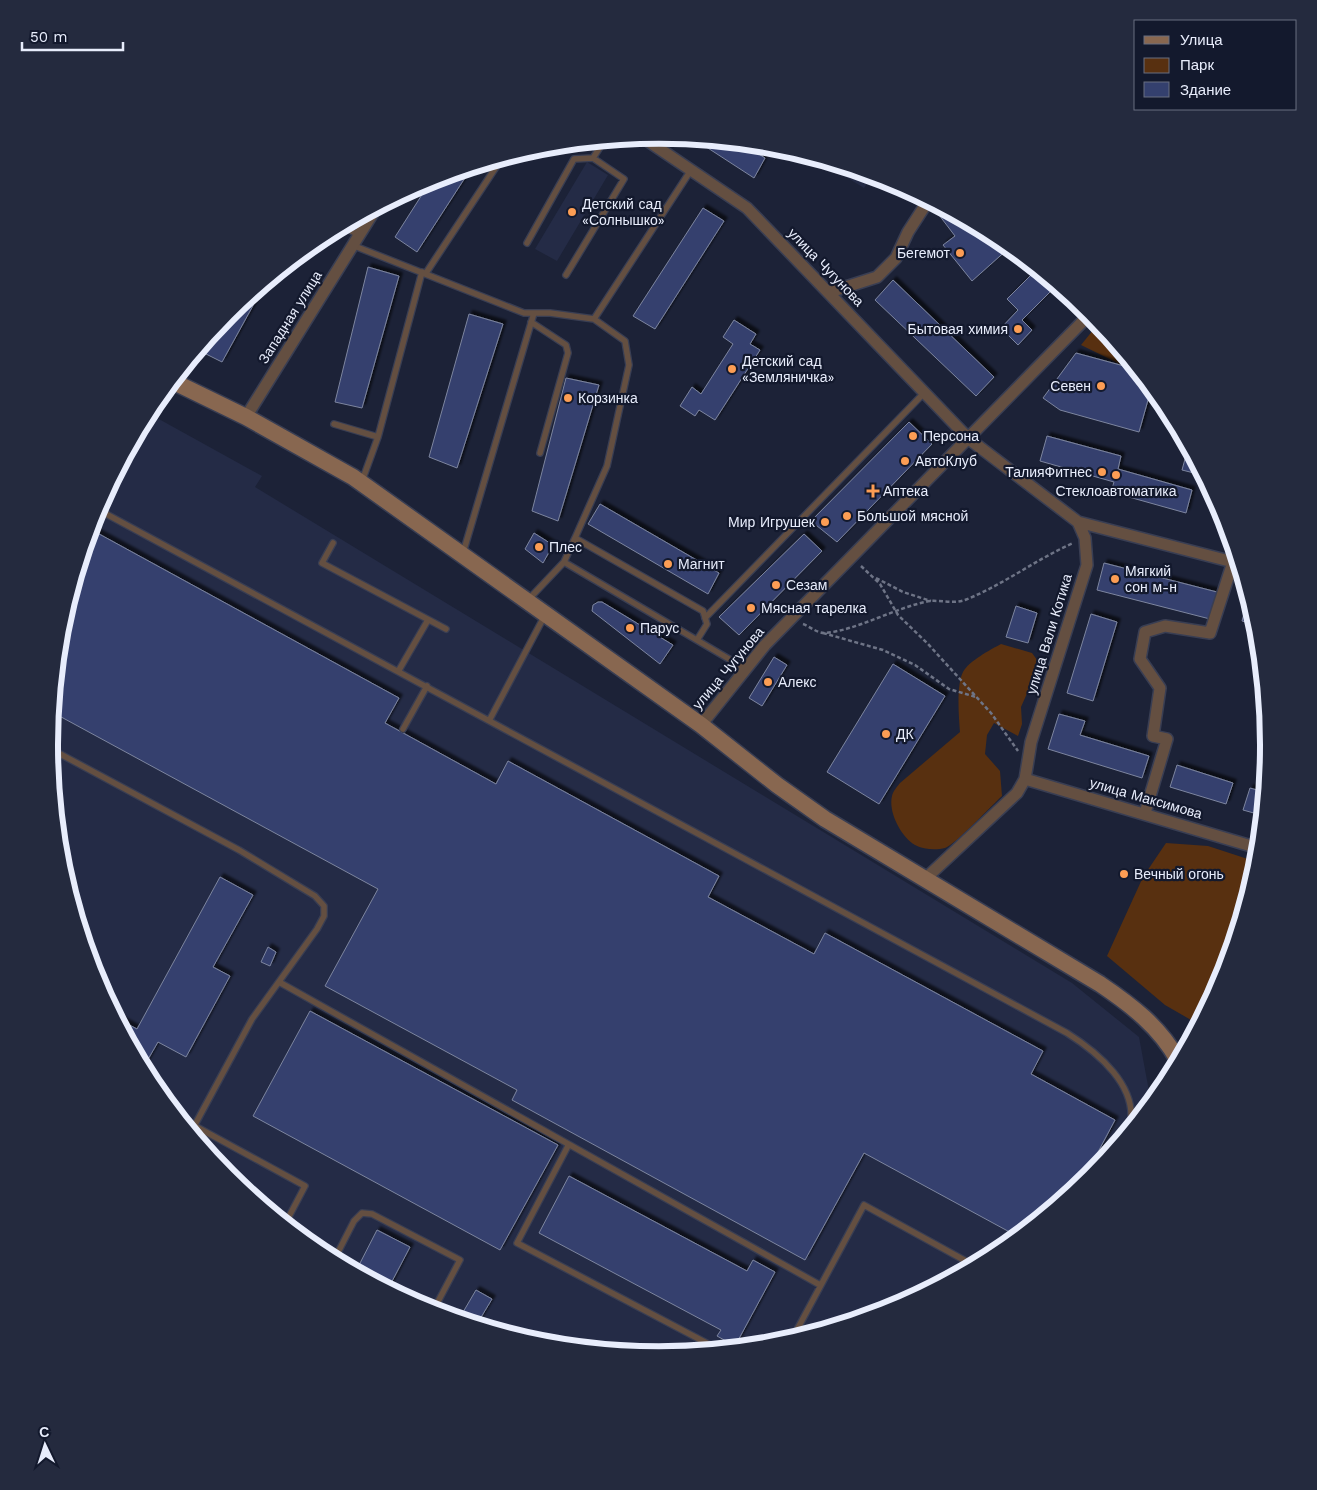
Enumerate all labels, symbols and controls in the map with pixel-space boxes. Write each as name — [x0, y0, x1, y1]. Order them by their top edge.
scale bar — [22, 20, 124, 52]
legend — [1134, 20, 1297, 110]
text: 50 m — [30, 28, 67, 46]
text: Улица — [1180, 31, 1223, 49]
text: Парк — [1180, 56, 1214, 74]
text: Здание — [1180, 81, 1231, 99]
place label: Детский сад «Солнышко» — [582, 196, 665, 228]
marker: Детский сад «Солнышко» — [566, 206, 578, 218]
street label: улица Чугунова — [785, 225, 867, 309]
place label: Бегемот — [897, 245, 951, 261]
marker: Бегемот — [954, 247, 966, 259]
street label: Западная улица — [255, 268, 325, 366]
place label: Бытовая химия — [907, 321, 1008, 337]
marker: Бытовая химия — [1012, 323, 1024, 335]
place label: Детский сад «Земляничка» — [742, 353, 835, 385]
marker: Детский сад «Земляничка» — [726, 363, 738, 375]
place label: Севен — [1050, 378, 1091, 394]
marker: Севен — [1095, 380, 1107, 392]
place label: Корзинка — [578, 390, 638, 406]
marker: Корзинка — [562, 392, 574, 404]
place label: Персона — [923, 428, 979, 444]
marker: Персона — [907, 430, 919, 442]
place label: АвтоКлуб — [915, 453, 977, 469]
marker: АвтоКлуб — [899, 455, 911, 467]
place label: ТалияФитнес — [1005, 464, 1092, 480]
marker: ТалияФитнес — [1096, 466, 1108, 478]
marker: Стеклоавтоматика — [1110, 469, 1122, 481]
place label: Аптека — [883, 483, 928, 499]
place label: Стеклоавтоматика — [1055, 483, 1177, 499]
marker: Аптека — [867, 485, 879, 497]
place label: Большой мясной — [857, 508, 968, 524]
marker: Большой мясной — [841, 510, 853, 522]
place label: Мир Игрушек — [728, 514, 816, 530]
marker: Мир Игрушек — [819, 516, 831, 528]
place label: Плес — [549, 539, 582, 555]
marker: Плес — [533, 541, 545, 553]
place label: Магнит — [678, 556, 725, 572]
marker: Магнит — [662, 558, 674, 570]
place label: Мягкий сон м-н — [1125, 563, 1177, 595]
street label: улица Вали Котика — [1023, 572, 1075, 696]
marker: Мягкий сон м-н — [1109, 573, 1121, 585]
place label: Сезам — [786, 577, 827, 593]
marker: Сезам — [770, 579, 782, 591]
place label: Мясная тарелка — [761, 600, 867, 616]
marker: Мясная тарелка — [745, 602, 757, 614]
place label: Парус — [640, 620, 679, 636]
marker: Парус — [624, 622, 636, 634]
street label: улица Чугунова — [689, 624, 767, 712]
place label: Алекс — [778, 674, 817, 690]
marker: Алекс — [762, 676, 774, 688]
place label: ДК — [896, 726, 914, 742]
marker: ДК — [880, 728, 892, 740]
street label: улица Максимова — [1088, 774, 1204, 822]
place label: Вечный огонь — [1134, 866, 1224, 882]
marker: Вечный огонь — [1118, 868, 1130, 880]
north arrow — [20, 1420, 70, 1470]
text: С — [38, 1424, 50, 1440]

